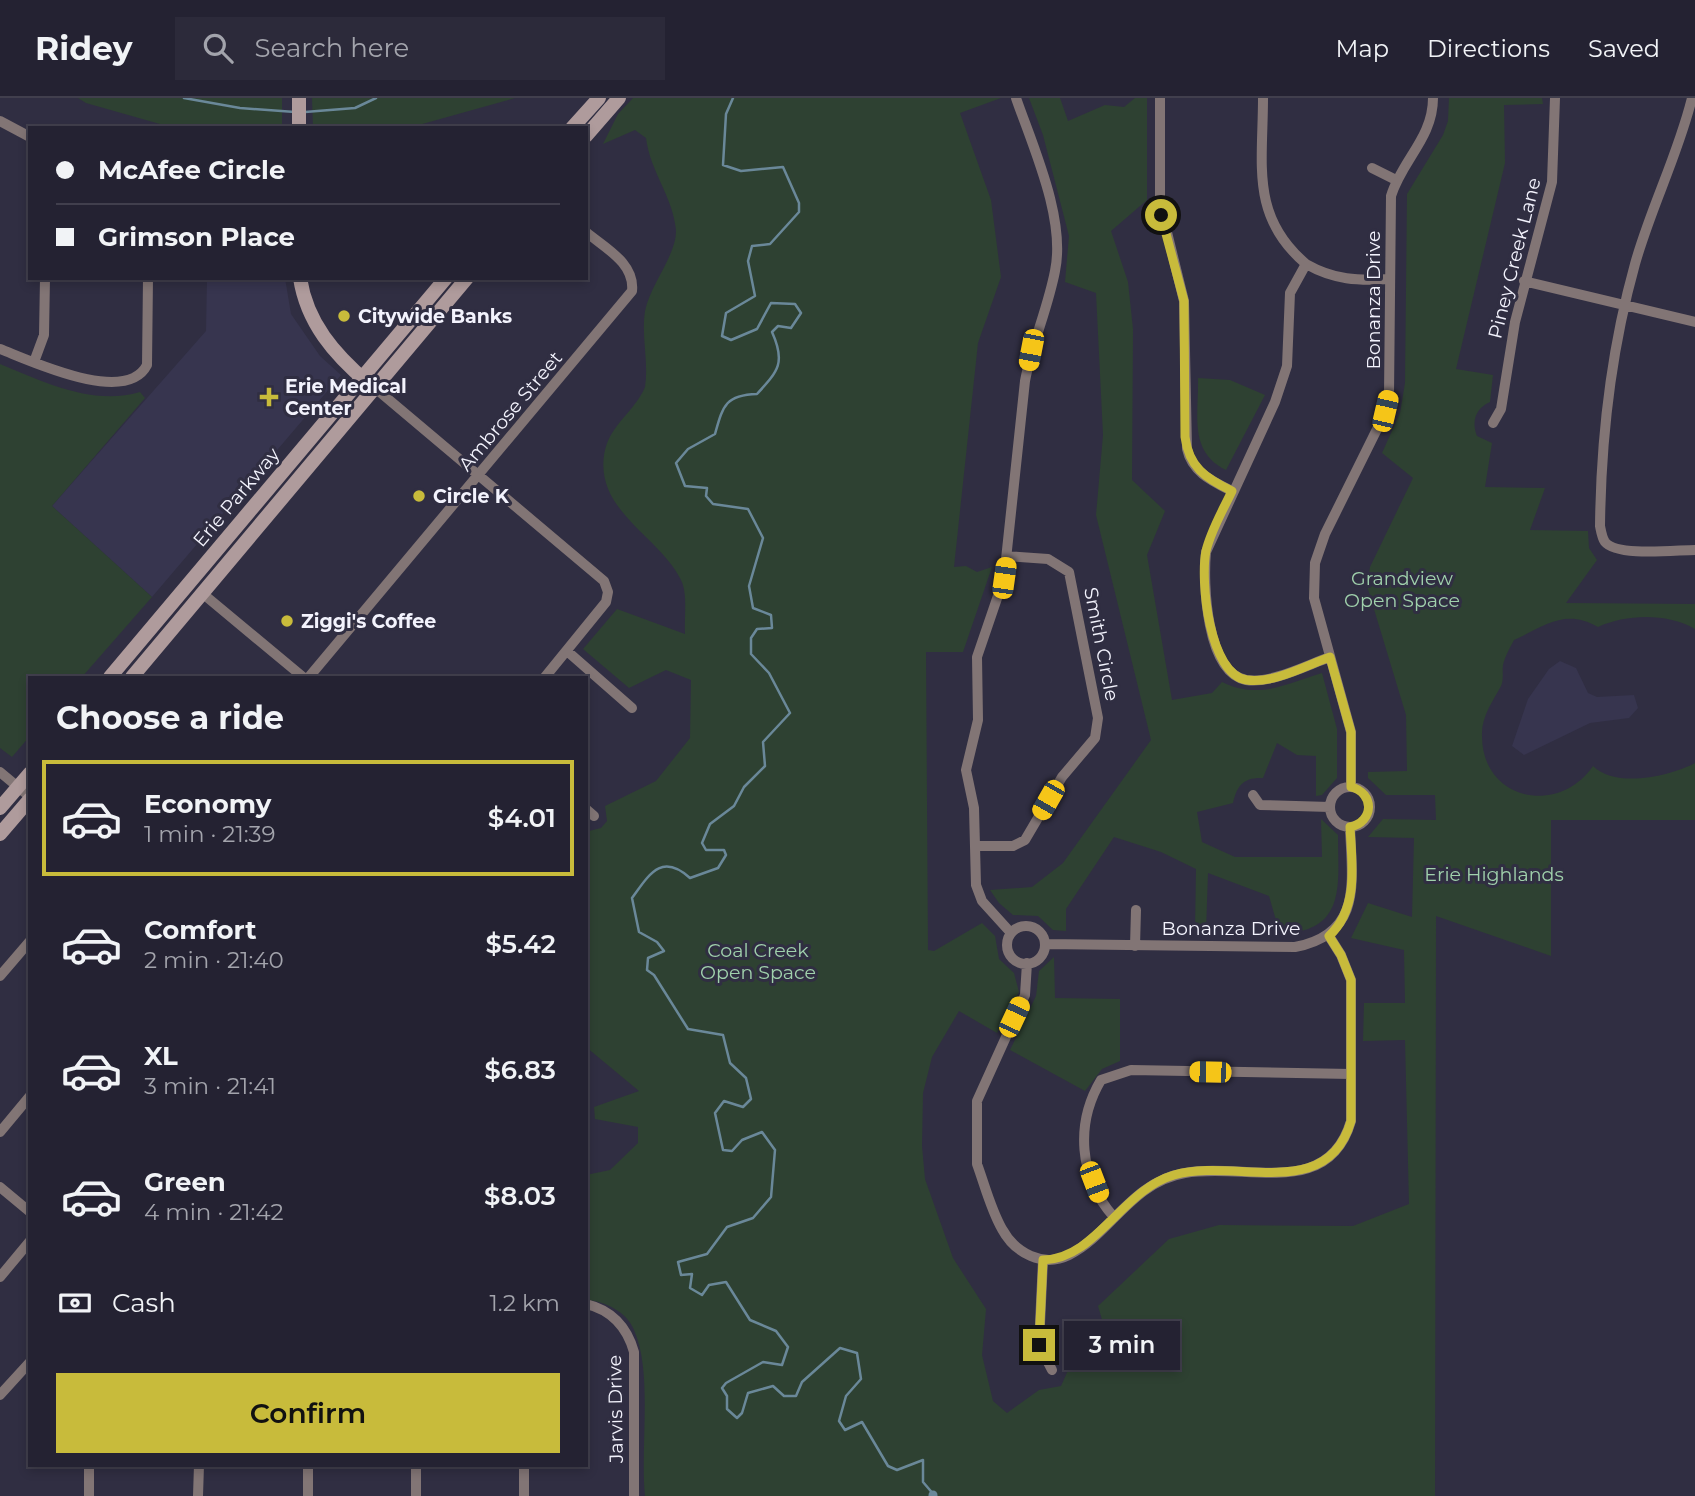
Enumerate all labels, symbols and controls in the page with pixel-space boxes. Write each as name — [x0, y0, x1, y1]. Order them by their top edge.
search box — [175, 17, 665, 80]
text: Ridey — [35, 28, 133, 68]
icon: search — [199, 29, 237, 67]
text: Search here — [255, 32, 409, 64]
text: Map — [1336, 34, 1389, 63]
text: Directions — [1427, 34, 1550, 63]
text: Saved — [1588, 34, 1660, 63]
text: McAfee Circle — [98, 154, 285, 186]
street label: Piney Creek Lane — [1483, 175, 1546, 341]
route start — [1145, 199, 1177, 231]
text: Grimson Place — [98, 221, 295, 253]
street label: Bonanza Drive — [1362, 231, 1385, 369]
place label: Citywide Banks — [358, 305, 512, 328]
marker: Citywide Banks — [336, 308, 352, 324]
car — [1017, 327, 1046, 373]
street label: Ambrose Street — [454, 347, 567, 476]
place label: Erie Medical Center — [285, 375, 407, 420]
marker: Erie Medical Center — [259, 387, 279, 407]
car — [1371, 388, 1400, 434]
street label: Erie Parkway — [188, 443, 285, 551]
place label: Circle K — [433, 485, 510, 508]
marker: Circle K — [411, 488, 427, 504]
car — [991, 556, 1018, 600]
park label: Grandview Open Space — [1344, 567, 1460, 612]
street label: Smith Circle — [1079, 585, 1124, 703]
place label: Ziggi's Coffee — [301, 610, 436, 633]
marker: Ziggi's Coffee — [279, 613, 295, 629]
text: Choose a ride — [56, 698, 284, 737]
car — [1029, 777, 1068, 823]
icon: car — [60, 787, 123, 850]
text: Economy — [144, 788, 271, 820]
text: $4.01 — [488, 802, 556, 834]
text: 1 min · 21:39 — [144, 820, 276, 848]
park label: Erie Highlands — [1424, 863, 1564, 886]
icon: car — [60, 913, 123, 976]
text: Comfort — [144, 914, 256, 946]
street label: Bonanza Drive — [1162, 917, 1300, 940]
text: $5.42 — [485, 928, 556, 960]
park label: Coal Creek Open Space — [700, 939, 816, 984]
text: 2 min · 21:40 — [144, 946, 284, 974]
car — [996, 994, 1033, 1040]
icon: car — [60, 1039, 123, 1102]
text: XL — [144, 1040, 178, 1072]
text: $6.83 — [484, 1054, 556, 1086]
car — [1189, 1061, 1232, 1083]
text: 3 min · 21:41 — [144, 1072, 276, 1100]
car — [1077, 1159, 1112, 1205]
icon: car — [60, 1165, 123, 1228]
text: Green — [144, 1166, 226, 1198]
text: $8.03 — [484, 1180, 556, 1212]
text: 4 min · 21:42 — [144, 1198, 284, 1226]
icon: cash — [56, 1284, 94, 1322]
text: Cash — [112, 1287, 176, 1319]
text: 1.2 km — [490, 1289, 560, 1317]
callout: 3 min — [1064, 1320, 1179, 1370]
route end — [1023, 1329, 1055, 1361]
text: 3 min — [1089, 1331, 1155, 1359]
street label: Jarvis Drive — [603, 1355, 628, 1464]
button: Confirm — [56, 1373, 560, 1453]

